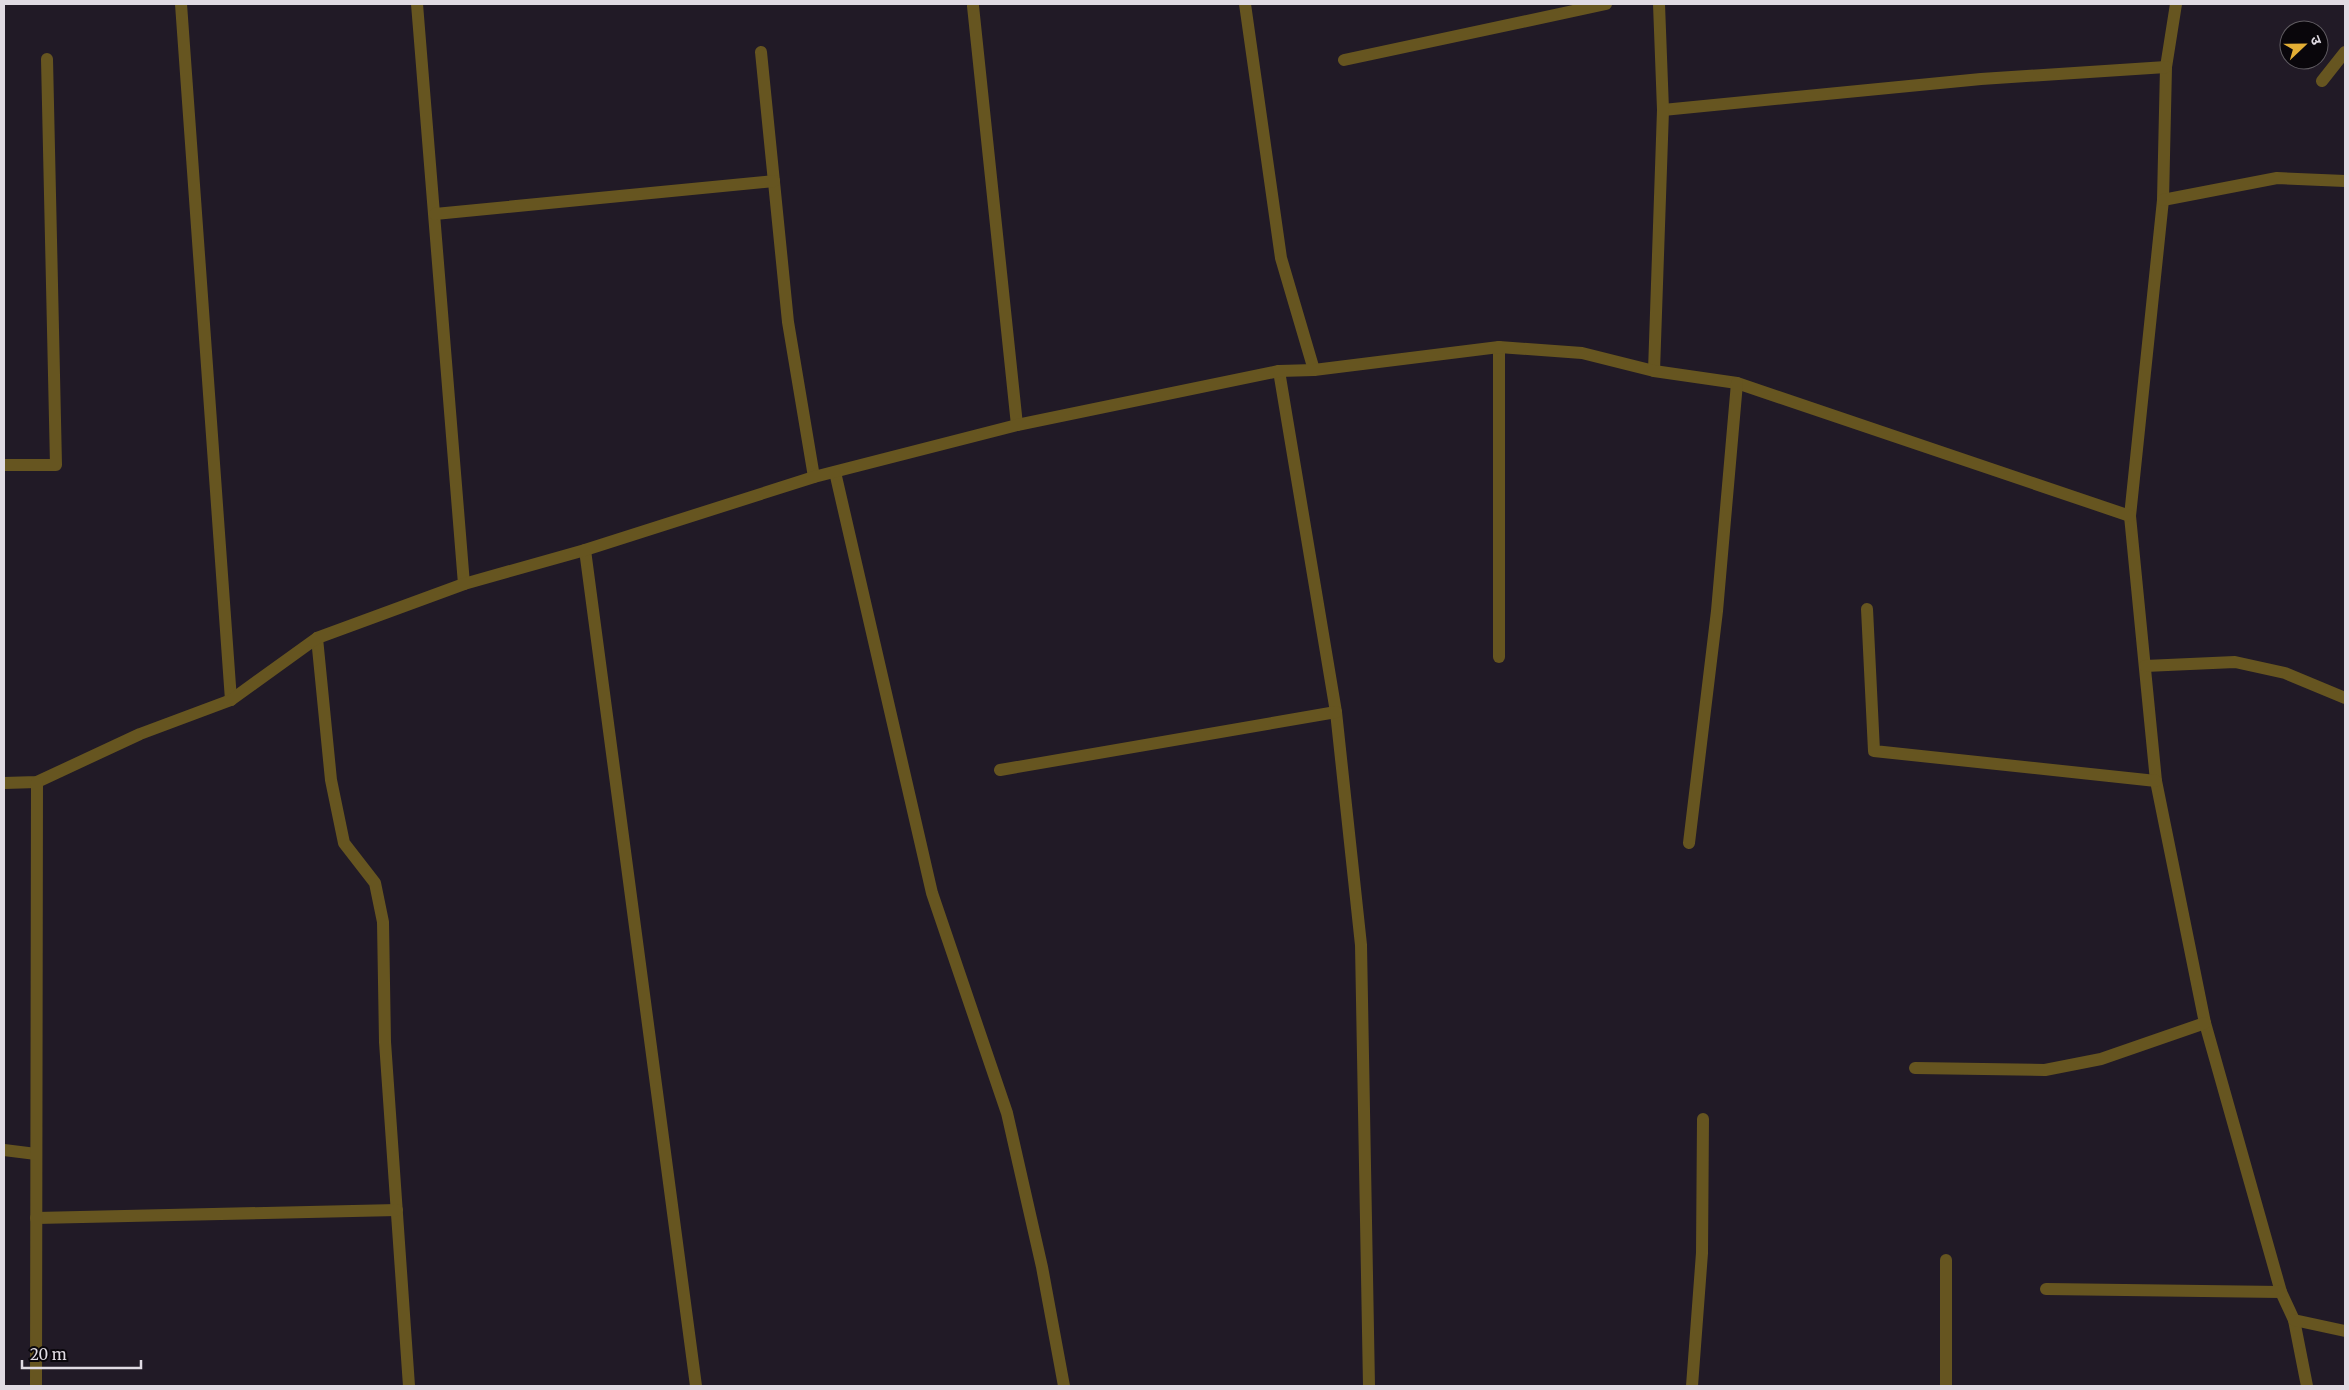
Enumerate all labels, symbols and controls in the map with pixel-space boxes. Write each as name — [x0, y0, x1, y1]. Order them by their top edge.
north arrow — [2279, 20, 2329, 70]
text: उ — [2306, 33, 2326, 48]
scale bar — [22, 1338, 141, 1370]
text: 20 m — [30, 1345, 67, 1364]

